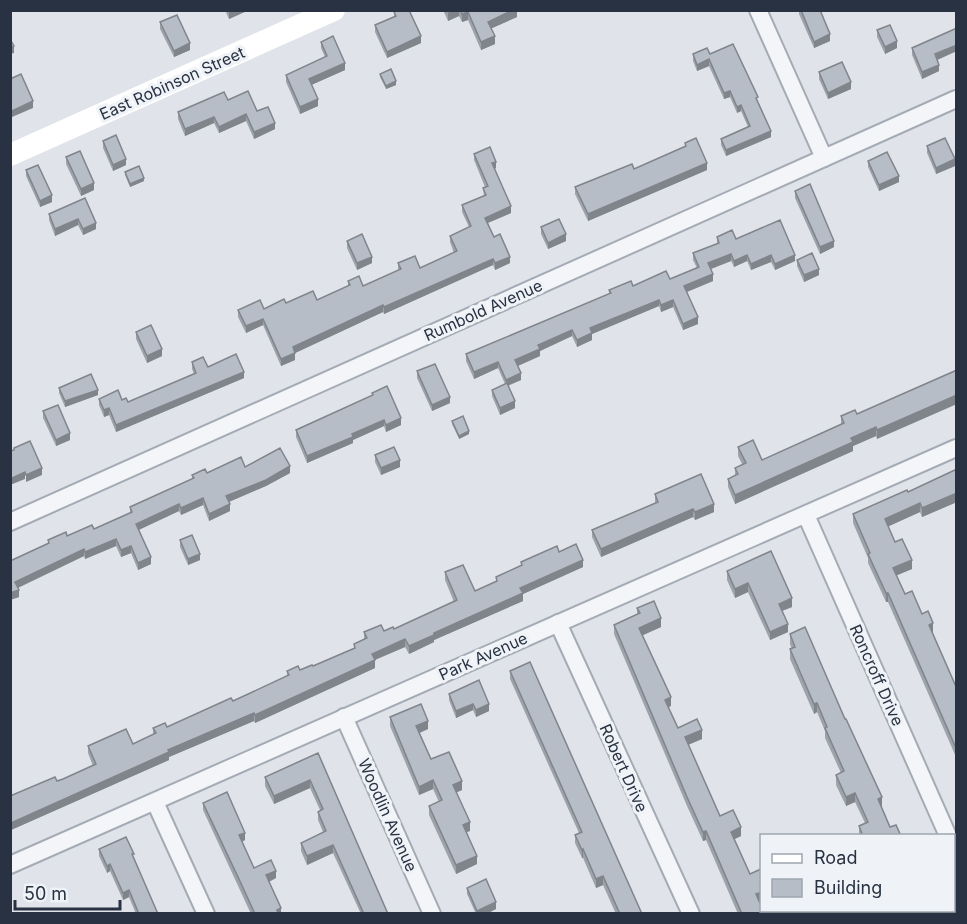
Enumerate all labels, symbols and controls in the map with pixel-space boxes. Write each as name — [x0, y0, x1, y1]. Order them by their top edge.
street label: East Robinson Street — [96, 42, 248, 124]
street label: Rumbold Avenue — [421, 275, 545, 345]
street label: Roncroff Drive — [846, 621, 908, 729]
street label: Park Avenue — [436, 628, 530, 684]
street label: Robert Drive — [596, 721, 652, 815]
street label: Woodlin Avenue — [354, 755, 422, 875]
legend — [760, 834, 955, 912]
text: Road — [814, 847, 857, 868]
scale bar — [15, 873, 120, 911]
text: Building — [814, 877, 882, 898]
text: 50 m — [24, 883, 67, 904]

